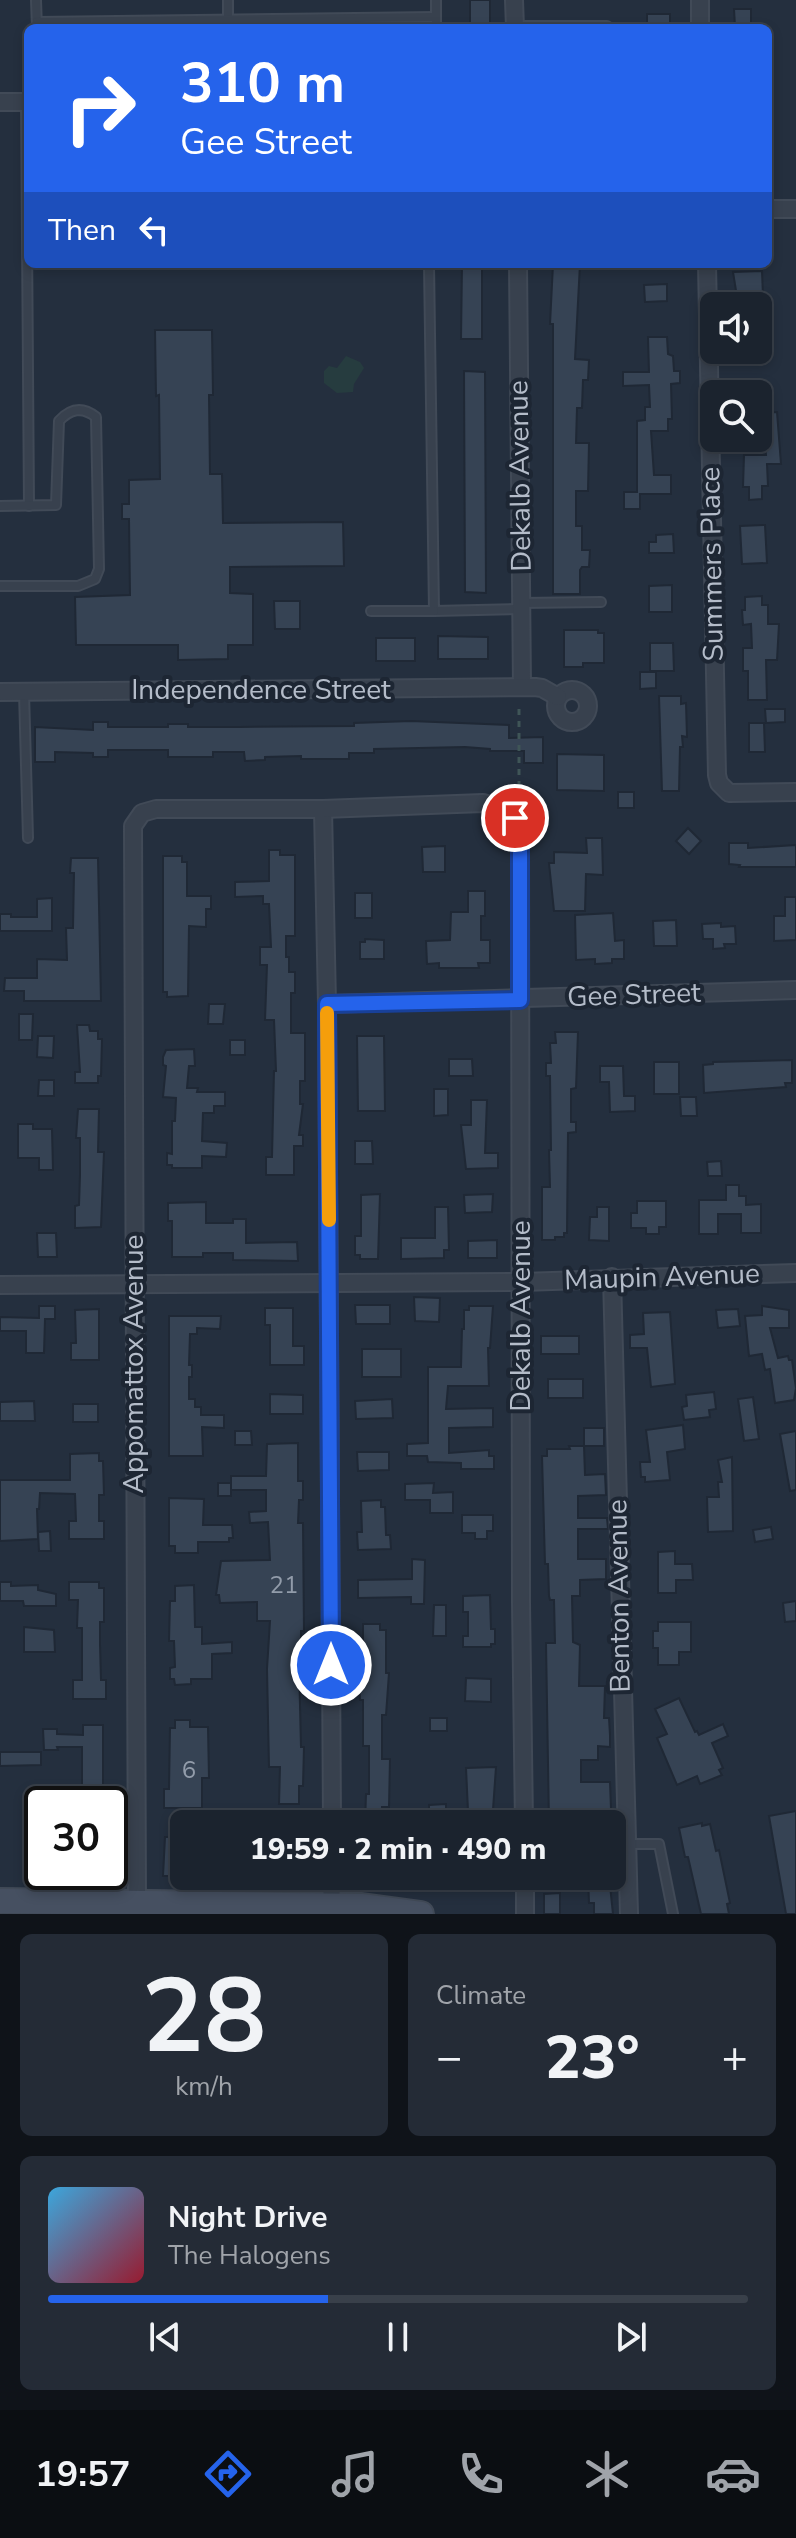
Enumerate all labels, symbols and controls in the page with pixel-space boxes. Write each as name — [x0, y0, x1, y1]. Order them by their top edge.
text: 310 m — [180, 45, 345, 122]
icon: right — [48, 56, 152, 160]
text: Gee Street — [180, 118, 352, 167]
icon: left — [132, 208, 176, 252]
text: Then — [48, 210, 116, 251]
map controls — [700, 292, 772, 452]
button: sound — [700, 292, 772, 364]
street label: Dekalb Avenue — [499, 380, 541, 572]
button: search — [700, 380, 772, 452]
street label: Summers Place — [691, 466, 733, 662]
street label: Independence Street — [131, 671, 391, 709]
pin — [481, 784, 549, 852]
icon: arrive — [493, 796, 537, 840]
street label: Gee Street — [567, 974, 702, 1016]
street label: Dekalb Avenue — [502, 1220, 540, 1412]
street label: Appomattox Avenue — [115, 1235, 153, 1493]
street label: Maupin Avenue — [564, 1255, 760, 1299]
street label: Benton Avenue — [598, 1499, 640, 1693]
house number: 21 — [270, 1569, 298, 1601]
position arrow — [289, 1623, 373, 1707]
house number: 6 — [182, 1754, 196, 1786]
speed limit sign: 30 — [24, 1786, 128, 1890]
text: 19:59 · 2 min · 490 m — [250, 1829, 546, 1870]
text: 28 — [142, 1946, 266, 2088]
text: Climate — [436, 1978, 526, 2013]
text: 23° — [544, 2017, 640, 2099]
text: − — [436, 2028, 462, 2088]
text: + — [722, 2028, 748, 2088]
text: km/h — [175, 2069, 233, 2104]
text: Night Drive — [168, 2197, 327, 2238]
text: The Halogens — [168, 2238, 331, 2273]
icon: previous — [143, 2315, 187, 2359]
icon: pause — [376, 2315, 420, 2359]
icon: next — [609, 2315, 653, 2359]
icon: directions — [200, 2446, 256, 2502]
icon: music — [327, 2446, 383, 2502]
icon: phone — [453, 2446, 509, 2502]
icon: climate — [579, 2446, 635, 2502]
icon: car — [705, 2446, 761, 2502]
text: 19:57 — [35, 2450, 130, 2499]

